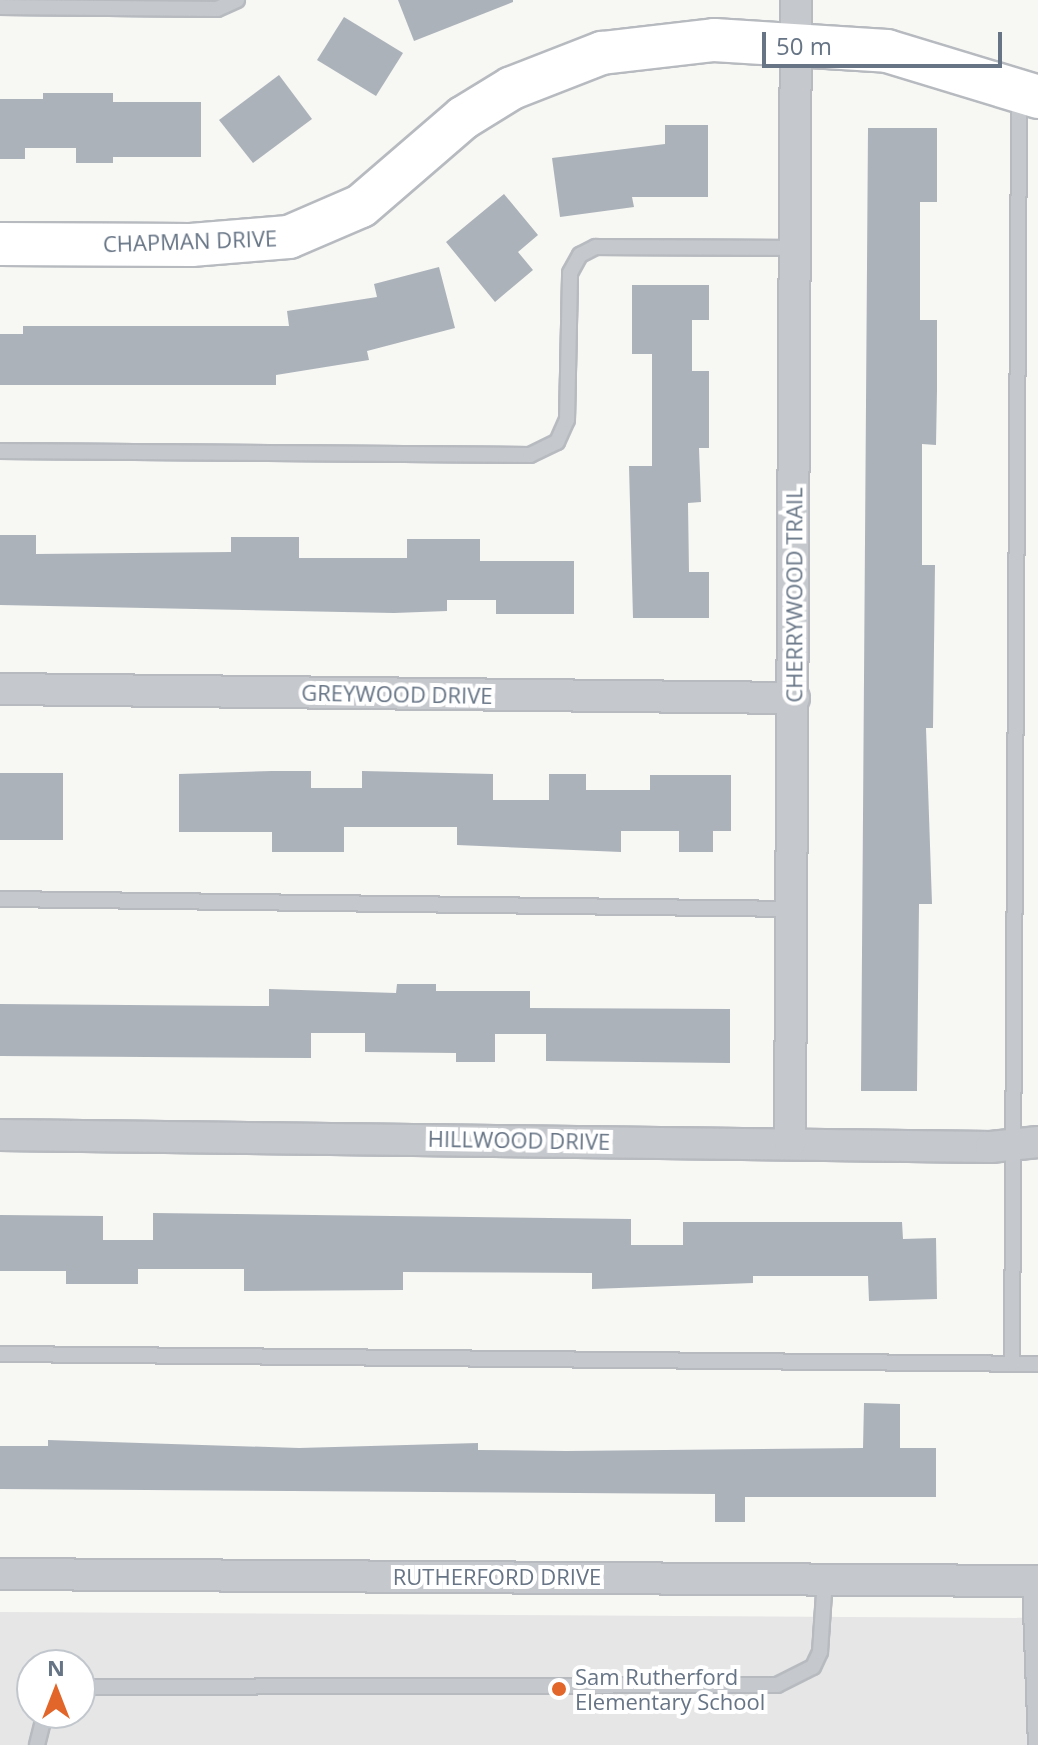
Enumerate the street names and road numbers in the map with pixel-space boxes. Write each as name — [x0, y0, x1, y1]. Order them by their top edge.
street label: CHAPMAN DRIVE — [102, 225, 278, 257]
street label: CHERRYWOOD TRAIL — [781, 487, 807, 703]
street label: GREYWOOD DRIVE — [301, 679, 493, 709]
street label: HILLWOOD DRIVE — [427, 1125, 611, 1155]
street label: RUTHERFORD DRIVE — [393, 1564, 601, 1590]

